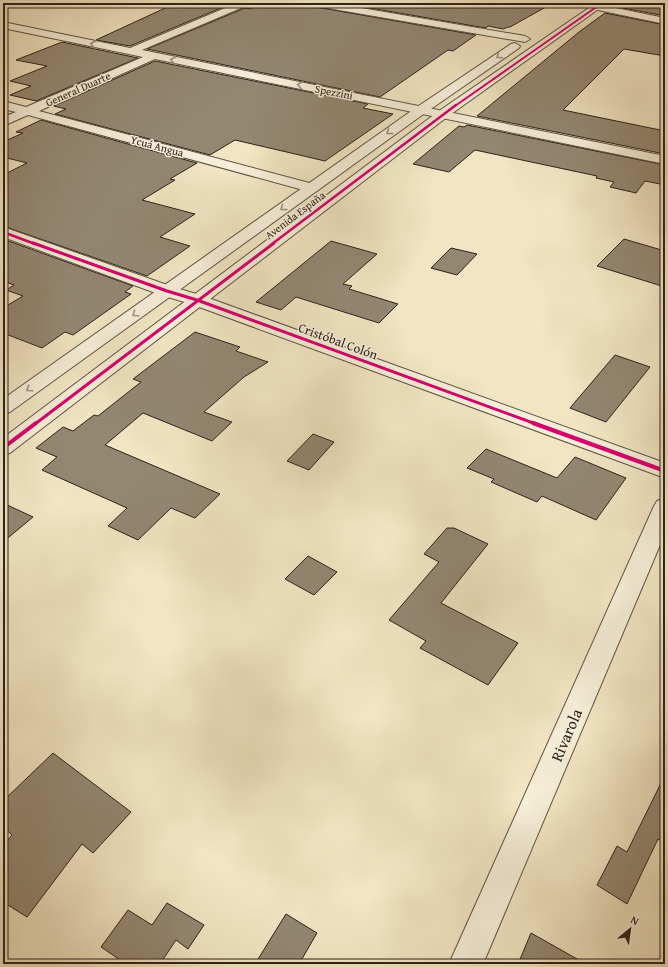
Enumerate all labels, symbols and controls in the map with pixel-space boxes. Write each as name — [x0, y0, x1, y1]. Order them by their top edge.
one-way arrow — [90, 40, 96, 48]
one-way arrow — [497, 51, 504, 58]
one-way arrow — [170, 56, 176, 64]
street label: General Duarte — [43, 68, 113, 110]
street label: Spezzini — [314, 80, 354, 104]
one-way arrow — [297, 82, 303, 90]
one-way arrow — [386, 127, 393, 135]
street label: Ycuá Angua — [129, 131, 186, 161]
street label: Avenida España — [262, 187, 329, 243]
one-way arrow — [281, 203, 288, 210]
one-way arrow — [132, 309, 139, 317]
street label: Cristóbal Colón — [296, 318, 381, 364]
one-way arrow — [26, 384, 33, 392]
street label: Rivarola — [544, 704, 588, 765]
north arrow — [610, 909, 650, 949]
text: N — [628, 911, 643, 929]

